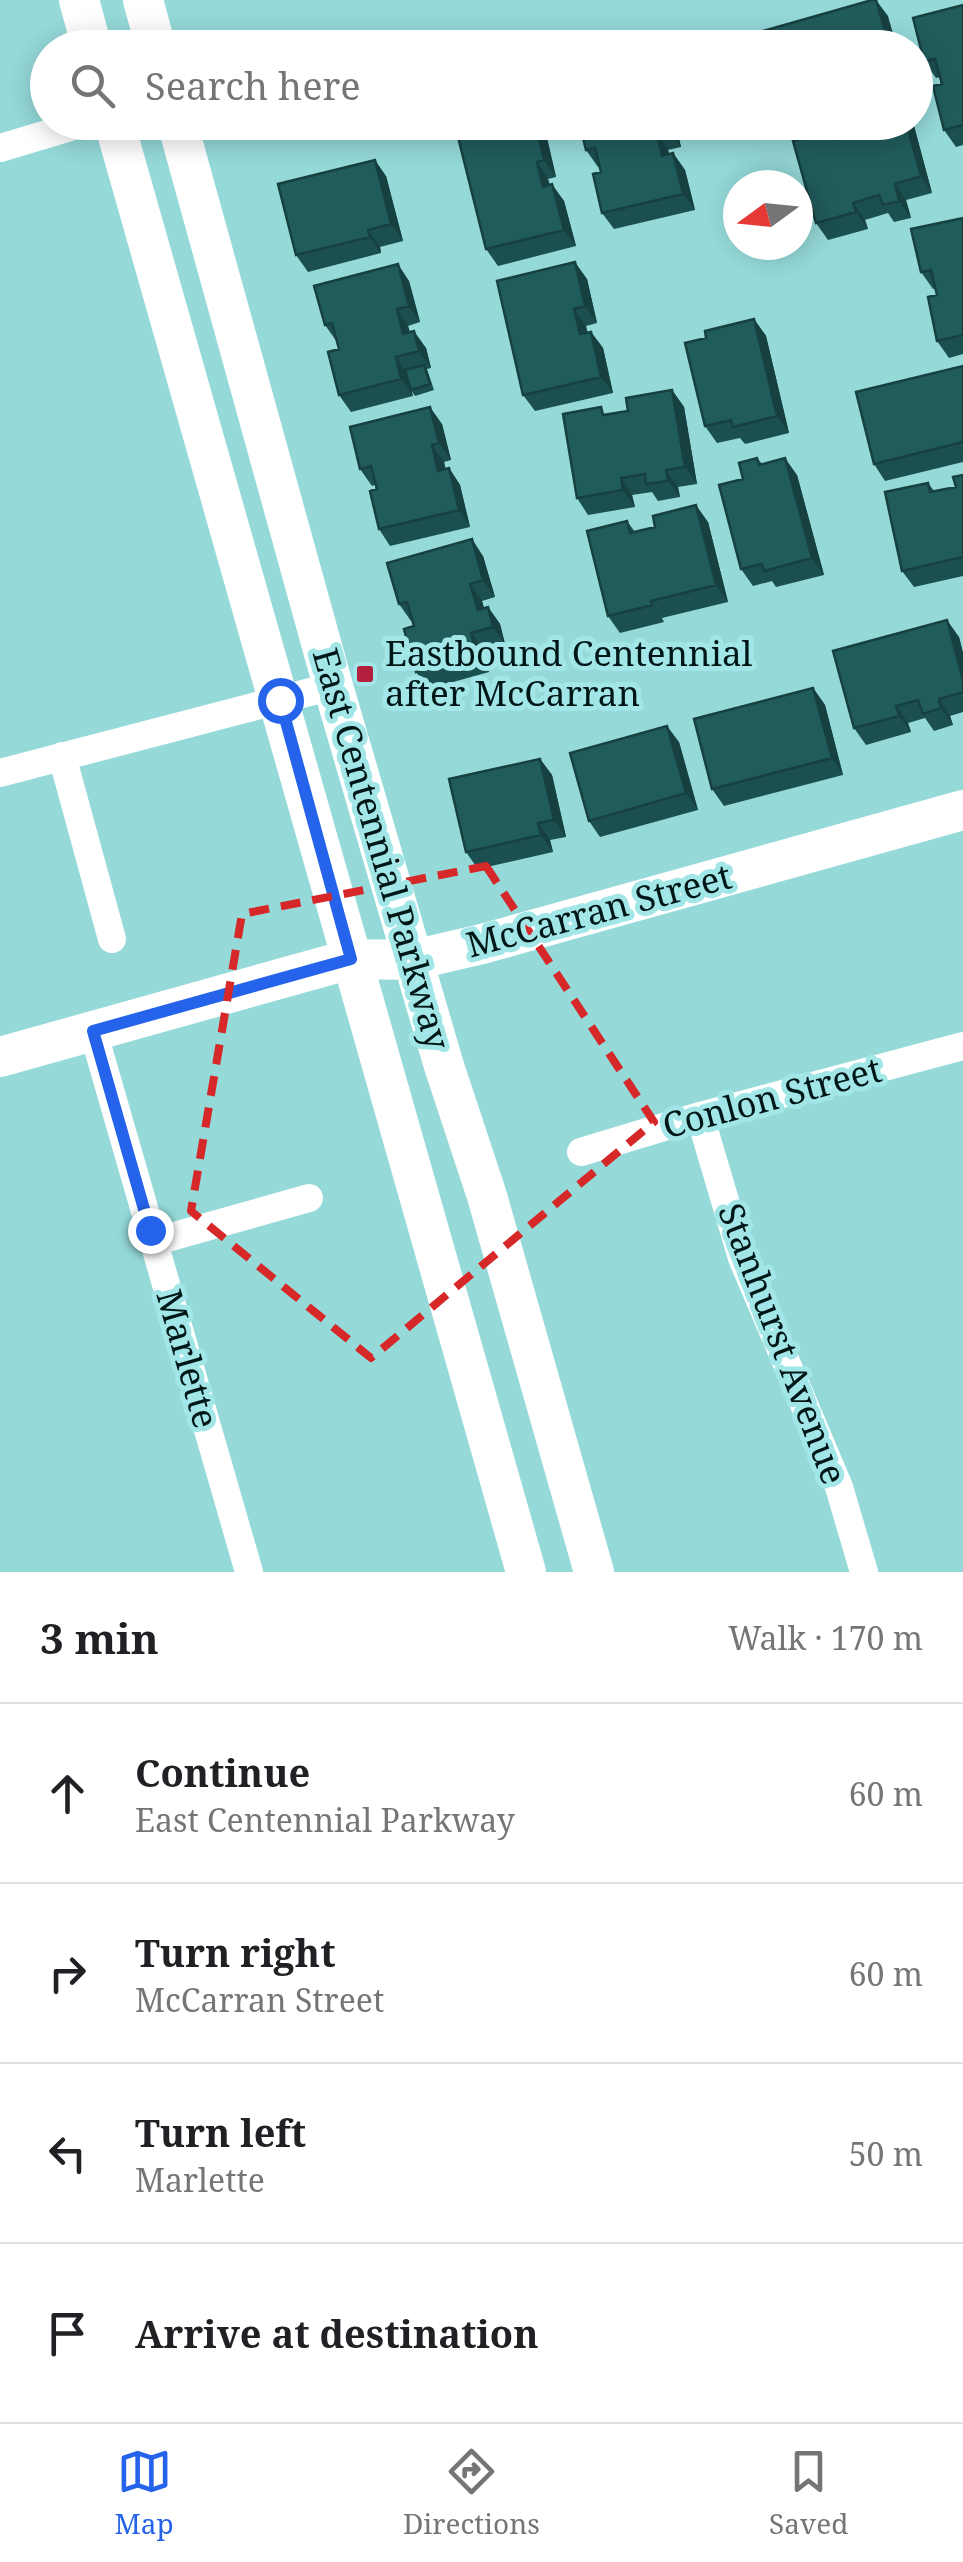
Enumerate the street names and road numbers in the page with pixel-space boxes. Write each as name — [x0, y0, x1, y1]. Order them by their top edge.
street label: East Centennial Parkway — [303, 642, 462, 1055]
street label: McCarran Street — [461, 852, 736, 968]
street label: Conlon Street — [657, 1045, 886, 1148]
street label: Stanhurst Avenue — [708, 1196, 859, 1490]
street label: Marlette — [146, 1284, 231, 1433]

